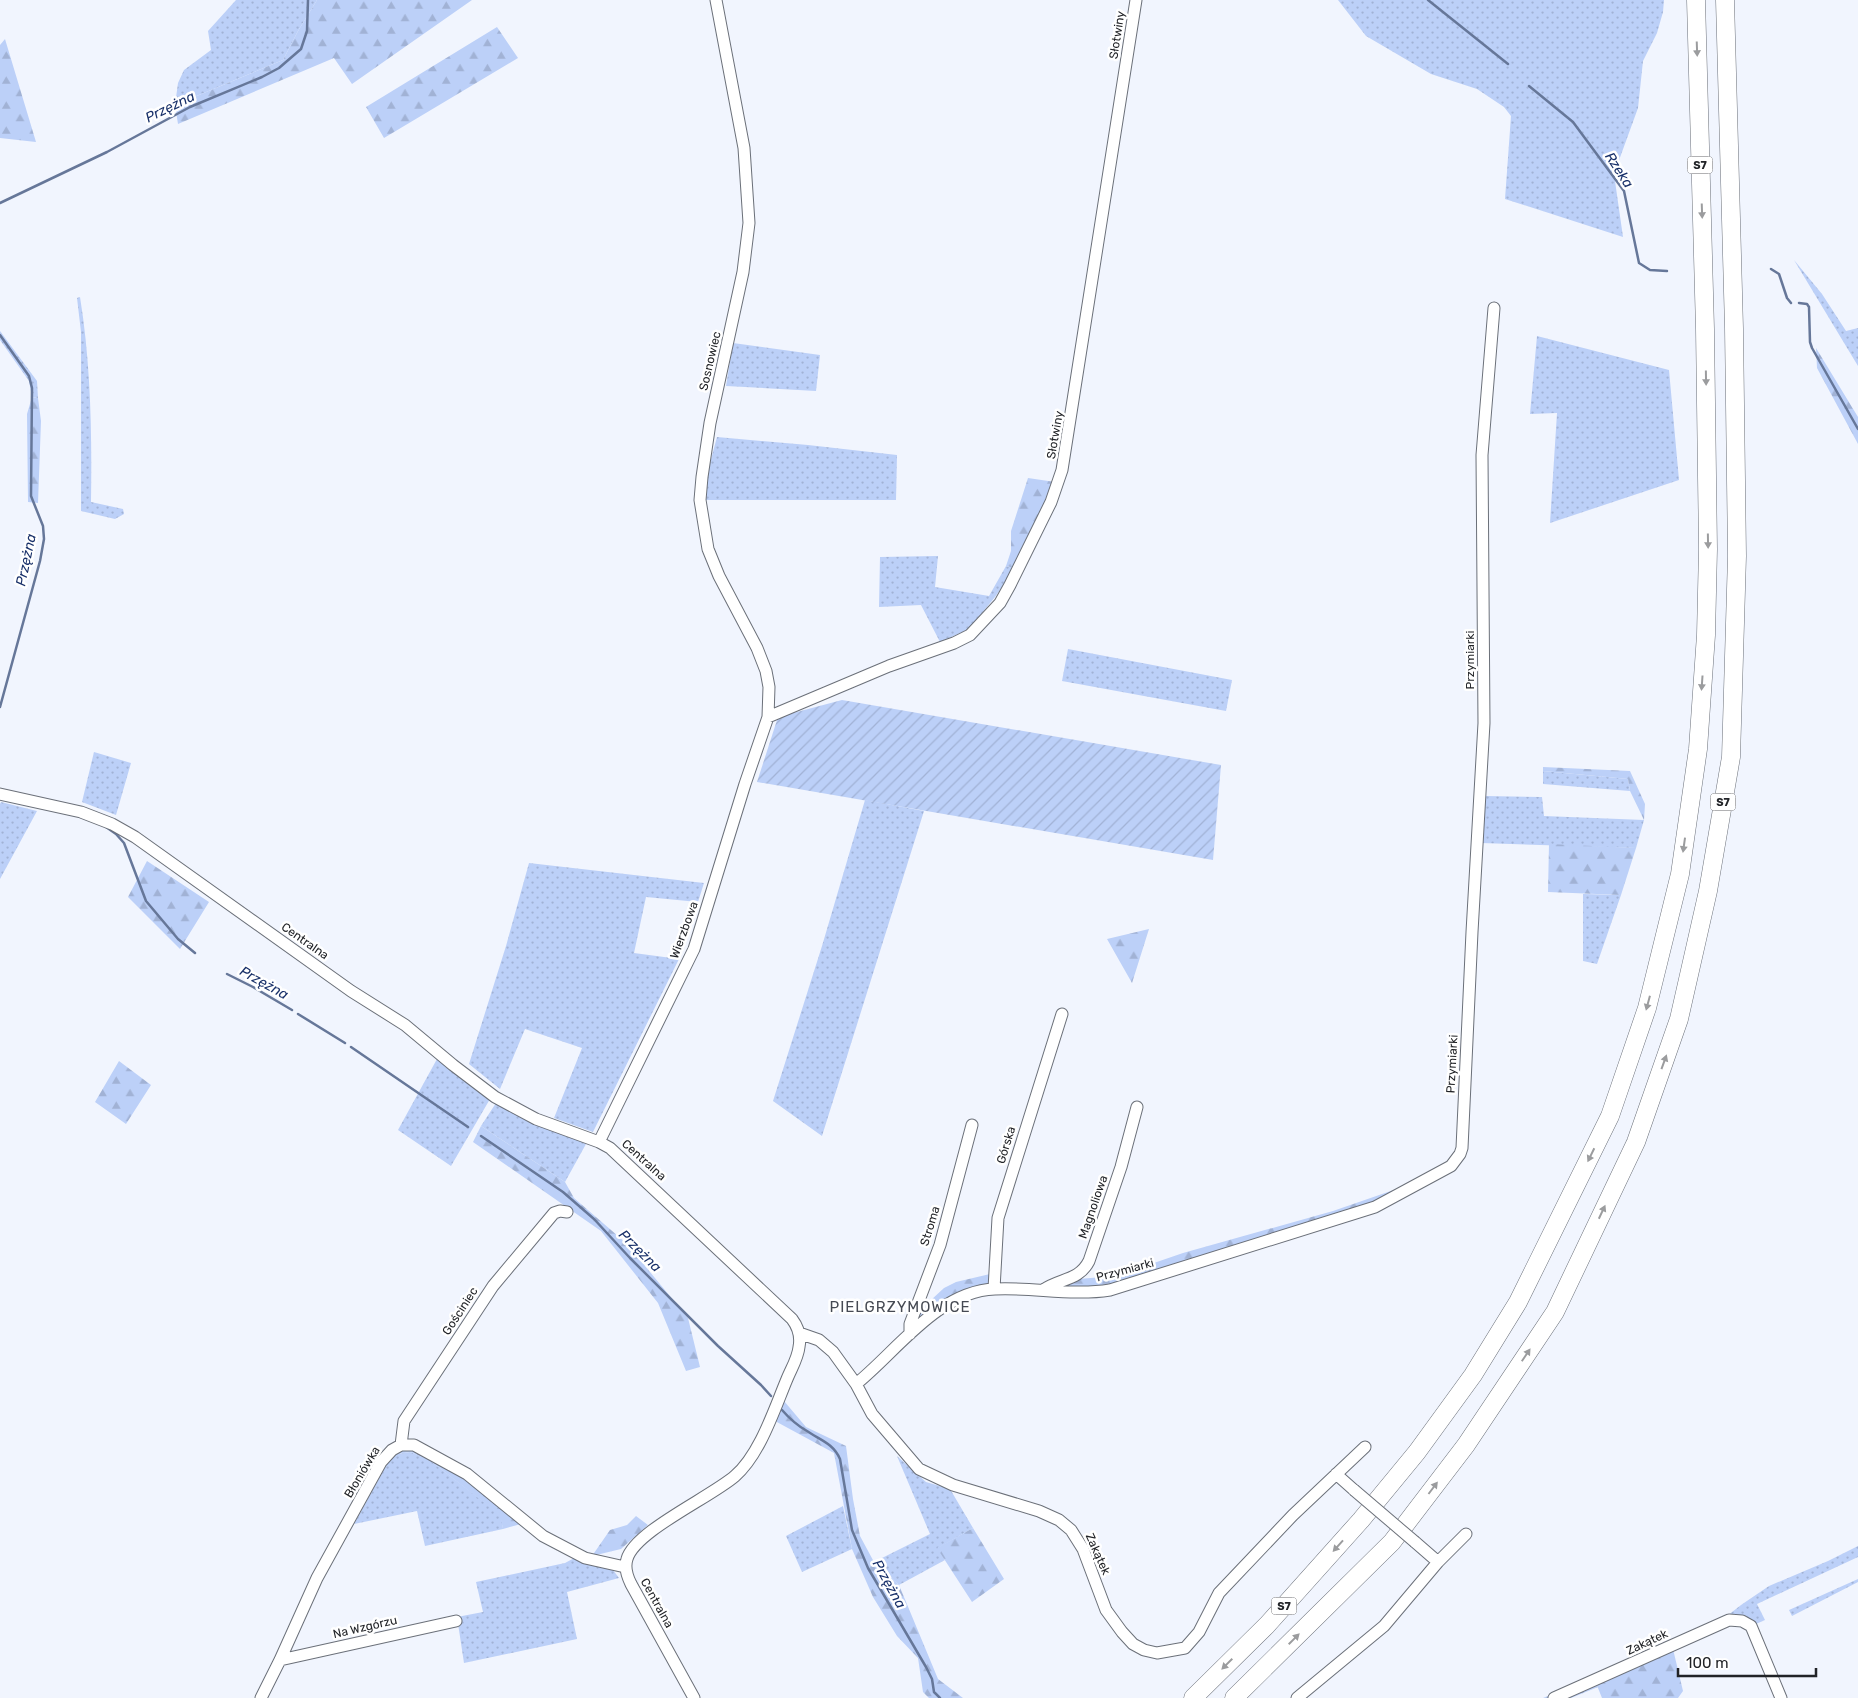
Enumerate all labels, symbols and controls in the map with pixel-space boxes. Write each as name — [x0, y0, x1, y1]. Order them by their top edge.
street label: Słotwiny — [1106, 10, 1128, 60]
one-way arrow — [1693, 41, 1701, 57]
water label: Przężna — [142, 88, 198, 126]
water label: Rzeka — [1601, 149, 1637, 191]
road number: S7 — [1688, 156, 1712, 174]
one-way arrow — [1698, 203, 1706, 219]
street label: Sosnowiec — [696, 330, 724, 392]
one-way arrow — [1702, 370, 1710, 386]
street label: Słotwiny — [1044, 410, 1066, 460]
water label: Przężna — [12, 532, 40, 588]
one-way arrow — [1704, 533, 1712, 549]
street label: Przymiarki — [1463, 630, 1477, 689]
one-way arrow — [1698, 675, 1706, 691]
road number: S7 — [1710, 794, 1736, 810]
one-way arrow — [1680, 837, 1688, 853]
street label: Wierzbowa — [667, 899, 701, 961]
street label: Centralna — [279, 920, 331, 962]
water label: Przężna — [237, 963, 291, 1003]
one-way arrow — [1644, 996, 1652, 1011]
street label: Przymiarki — [1443, 1034, 1461, 1094]
one-way arrow — [1661, 1054, 1668, 1069]
street label: Górska — [994, 1125, 1018, 1165]
street label: Centralna — [619, 1137, 669, 1183]
one-way arrow — [1587, 1148, 1595, 1162]
street label: Magnoliowa — [1076, 1173, 1110, 1241]
street label: Stroma — [917, 1204, 943, 1248]
one-way arrow — [1599, 1205, 1607, 1219]
water label: Przężna — [615, 1226, 665, 1276]
street label: Przymiarki — [1095, 1256, 1155, 1284]
street label: Gościniec — [439, 1284, 481, 1338]
district label: PIELGRZYMOWICE — [830, 1298, 970, 1316]
one-way arrow — [1521, 1348, 1531, 1362]
street label: Błoniówka — [341, 1444, 383, 1500]
one-way arrow — [1428, 1481, 1438, 1495]
street label: Zakątek — [1083, 1531, 1114, 1578]
one-way arrow — [1332, 1539, 1344, 1551]
water label: Przężna — [869, 1557, 909, 1611]
street label: Centralna — [638, 1576, 676, 1630]
road number: S7 — [1272, 1598, 1296, 1614]
street label: Na Wzgórzu — [332, 1613, 398, 1641]
street label: Zakątek — [1624, 1626, 1671, 1658]
one-way arrow — [1288, 1633, 1300, 1645]
scale bar — [1678, 1646, 1816, 1678]
text: 100 m — [1686, 1654, 1728, 1672]
one-way arrow — [1221, 1658, 1233, 1670]

